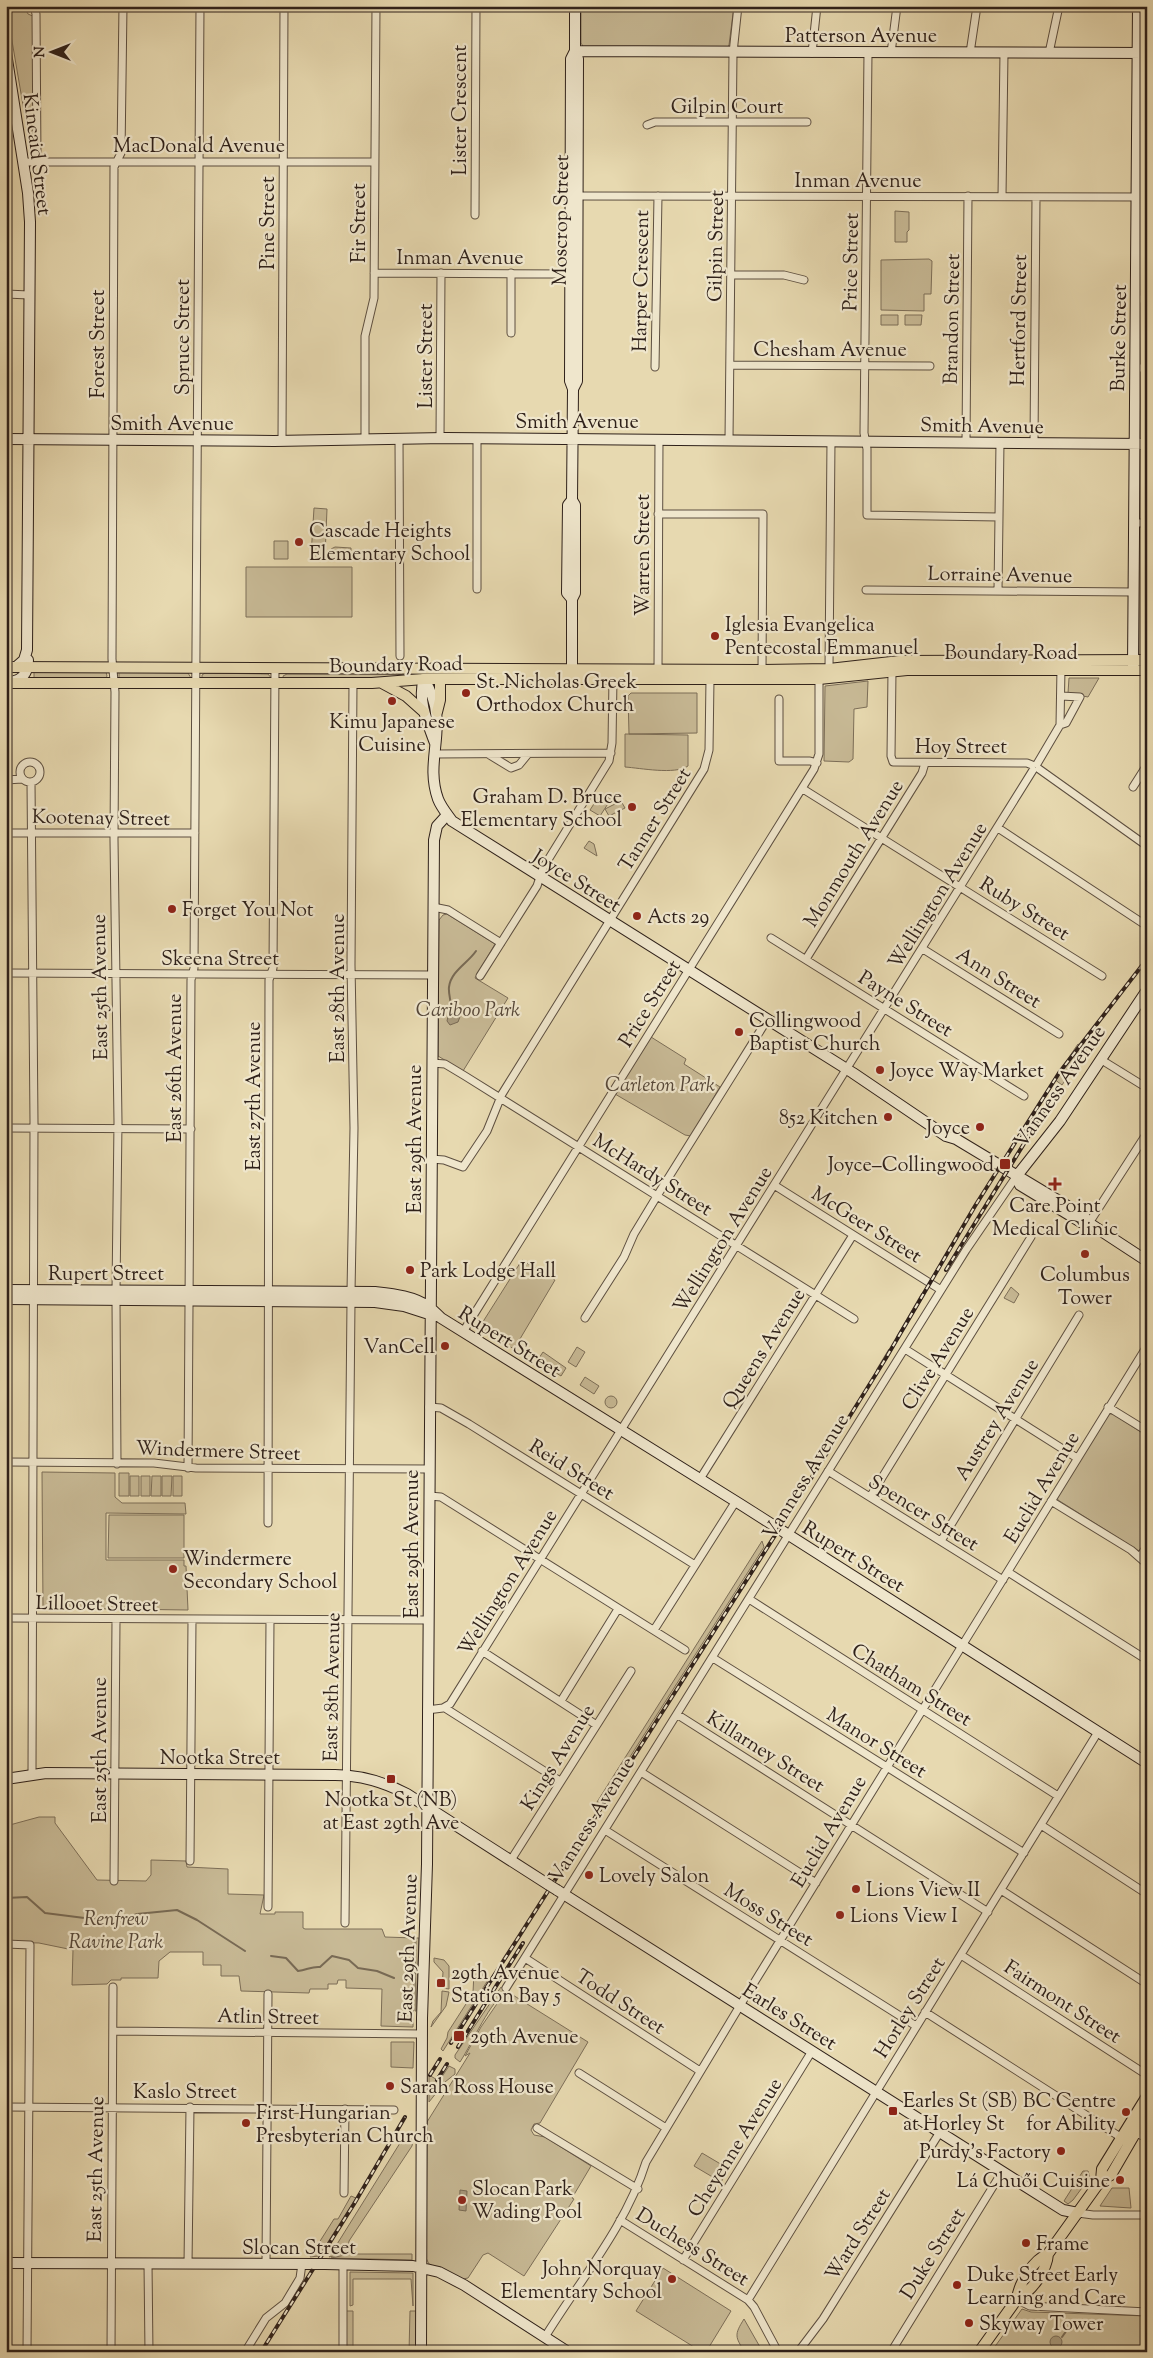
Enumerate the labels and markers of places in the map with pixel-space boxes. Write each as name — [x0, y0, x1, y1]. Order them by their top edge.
place label: Cascade Heights Elementary School — [309, 518, 471, 570]
marker: Cascade Heights Elementary School — [293, 536, 305, 548]
place label: Iglesia Evangelica Pentecostal Emmanuel — [725, 612, 919, 664]
marker: Iglesia Evangelica Pentecostal Emmanuel — [709, 630, 721, 642]
place label: St. Nicholas Greek Orthodox Church — [476, 669, 637, 721]
marker: St. Nicholas Greek Orthodox Church — [460, 687, 472, 699]
marker: Kimu Japanese Cuisine — [386, 695, 398, 707]
place label: Kimu Japanese Cuisine — [329, 709, 455, 761]
place label: Graham D. Bruce Elementary School — [461, 784, 622, 836]
marker: Graham D. Bruce Elementary School — [626, 801, 638, 813]
place label: Forget You Not — [182, 897, 314, 926]
marker: Forget You Not — [166, 903, 178, 915]
place label: Acts 29 — [647, 904, 709, 933]
marker: Acts 29 — [631, 910, 643, 922]
place label: Collingwood Baptist Church — [749, 1008, 881, 1060]
marker: Collingwood Baptist Church — [733, 1026, 745, 1038]
place label: Joyce Way Market — [889, 1058, 1044, 1087]
marker: Joyce Way Market — [874, 1064, 886, 1076]
place label: 852 Kitchen — [779, 1105, 878, 1134]
marker: 852 Kitchen — [882, 1111, 894, 1123]
place label: Joyce — [925, 1115, 970, 1144]
marker: Joyce — [974, 1121, 986, 1133]
place label: Joyce–Collingwood — [827, 1152, 994, 1181]
marker: Joyce–Collingwood — [998, 1157, 1012, 1171]
marker: Care Point Medical Clinic — [1048, 1177, 1062, 1191]
place label: Care Point Medical Clinic — [992, 1193, 1118, 1245]
marker: Columbus Tower — [1079, 1248, 1091, 1260]
place label: Park Lodge Hall — [420, 1258, 556, 1287]
place label: Columbus Tower — [1040, 1262, 1130, 1314]
marker: Park Lodge Hall — [404, 1264, 416, 1276]
place label: VanCell — [363, 1334, 435, 1363]
marker: VanCell — [439, 1340, 451, 1352]
place label: Windermere Secondary School — [183, 1546, 338, 1598]
marker: Windermere Secondary School — [167, 1563, 179, 1575]
marker: Nootka St (NB) at East 29th Ave — [385, 1773, 397, 1785]
place label: Nootka St (NB) at East 29th Ave — [323, 1787, 459, 1839]
place label: Lovely Salon — [599, 1863, 710, 1892]
marker: Lovely Salon — [583, 1869, 595, 1881]
place label: Lions View II — [866, 1877, 981, 1906]
marker: Lions View II — [850, 1883, 862, 1895]
place label: Lions View I — [850, 1903, 958, 1932]
marker: Lions View I — [834, 1909, 846, 1921]
place label: 29th Avenue Station Bay 5 — [451, 1960, 561, 2012]
marker: 29th Avenue Station Bay 5 — [435, 1977, 447, 1989]
place label: 29th Avenue — [470, 2024, 579, 2053]
marker: 29th Avenue — [452, 2029, 466, 2043]
place label: Sarah Ross House — [400, 2074, 554, 2103]
marker: Sarah Ross House — [384, 2080, 396, 2092]
place label: Earles St (SB) at Horley St — [903, 2088, 1018, 2140]
place label: BC Centre for Ability — [1023, 2088, 1116, 2140]
place label: First Hungarian Presbyterian Church — [256, 2100, 434, 2152]
marker: Earles St (SB) at Horley St — [887, 2105, 899, 2117]
marker: BC Centre for Ability — [1120, 2106, 1132, 2118]
marker: First Hungarian Presbyterian Church — [240, 2117, 252, 2129]
place label: Purdy's Factory — [919, 2139, 1051, 2168]
marker: Purdy's Factory — [1055, 2145, 1067, 2157]
place label: Lá Chuối Cuisine — [957, 2168, 1110, 2197]
marker: Lá Chuối Cuisine — [1114, 2174, 1126, 2186]
place label: Slocan Park Wading Pool — [472, 2176, 583, 2228]
marker: Slocan Park Wading Pool — [456, 2194, 468, 2206]
place label: Frame — [1036, 2231, 1089, 2260]
marker: Frame — [1020, 2237, 1032, 2249]
place label: John Norquay Elementary School — [501, 2256, 662, 2308]
place label: Duke Street Early Learning and Care — [967, 2262, 1126, 2314]
marker: John Norquay Elementary School — [666, 2273, 678, 2285]
marker: Duke Street Early Learning and Care — [951, 2279, 963, 2291]
place label: Skyway Tower — [979, 2311, 1104, 2340]
marker: Skyway Tower — [963, 2317, 975, 2329]

